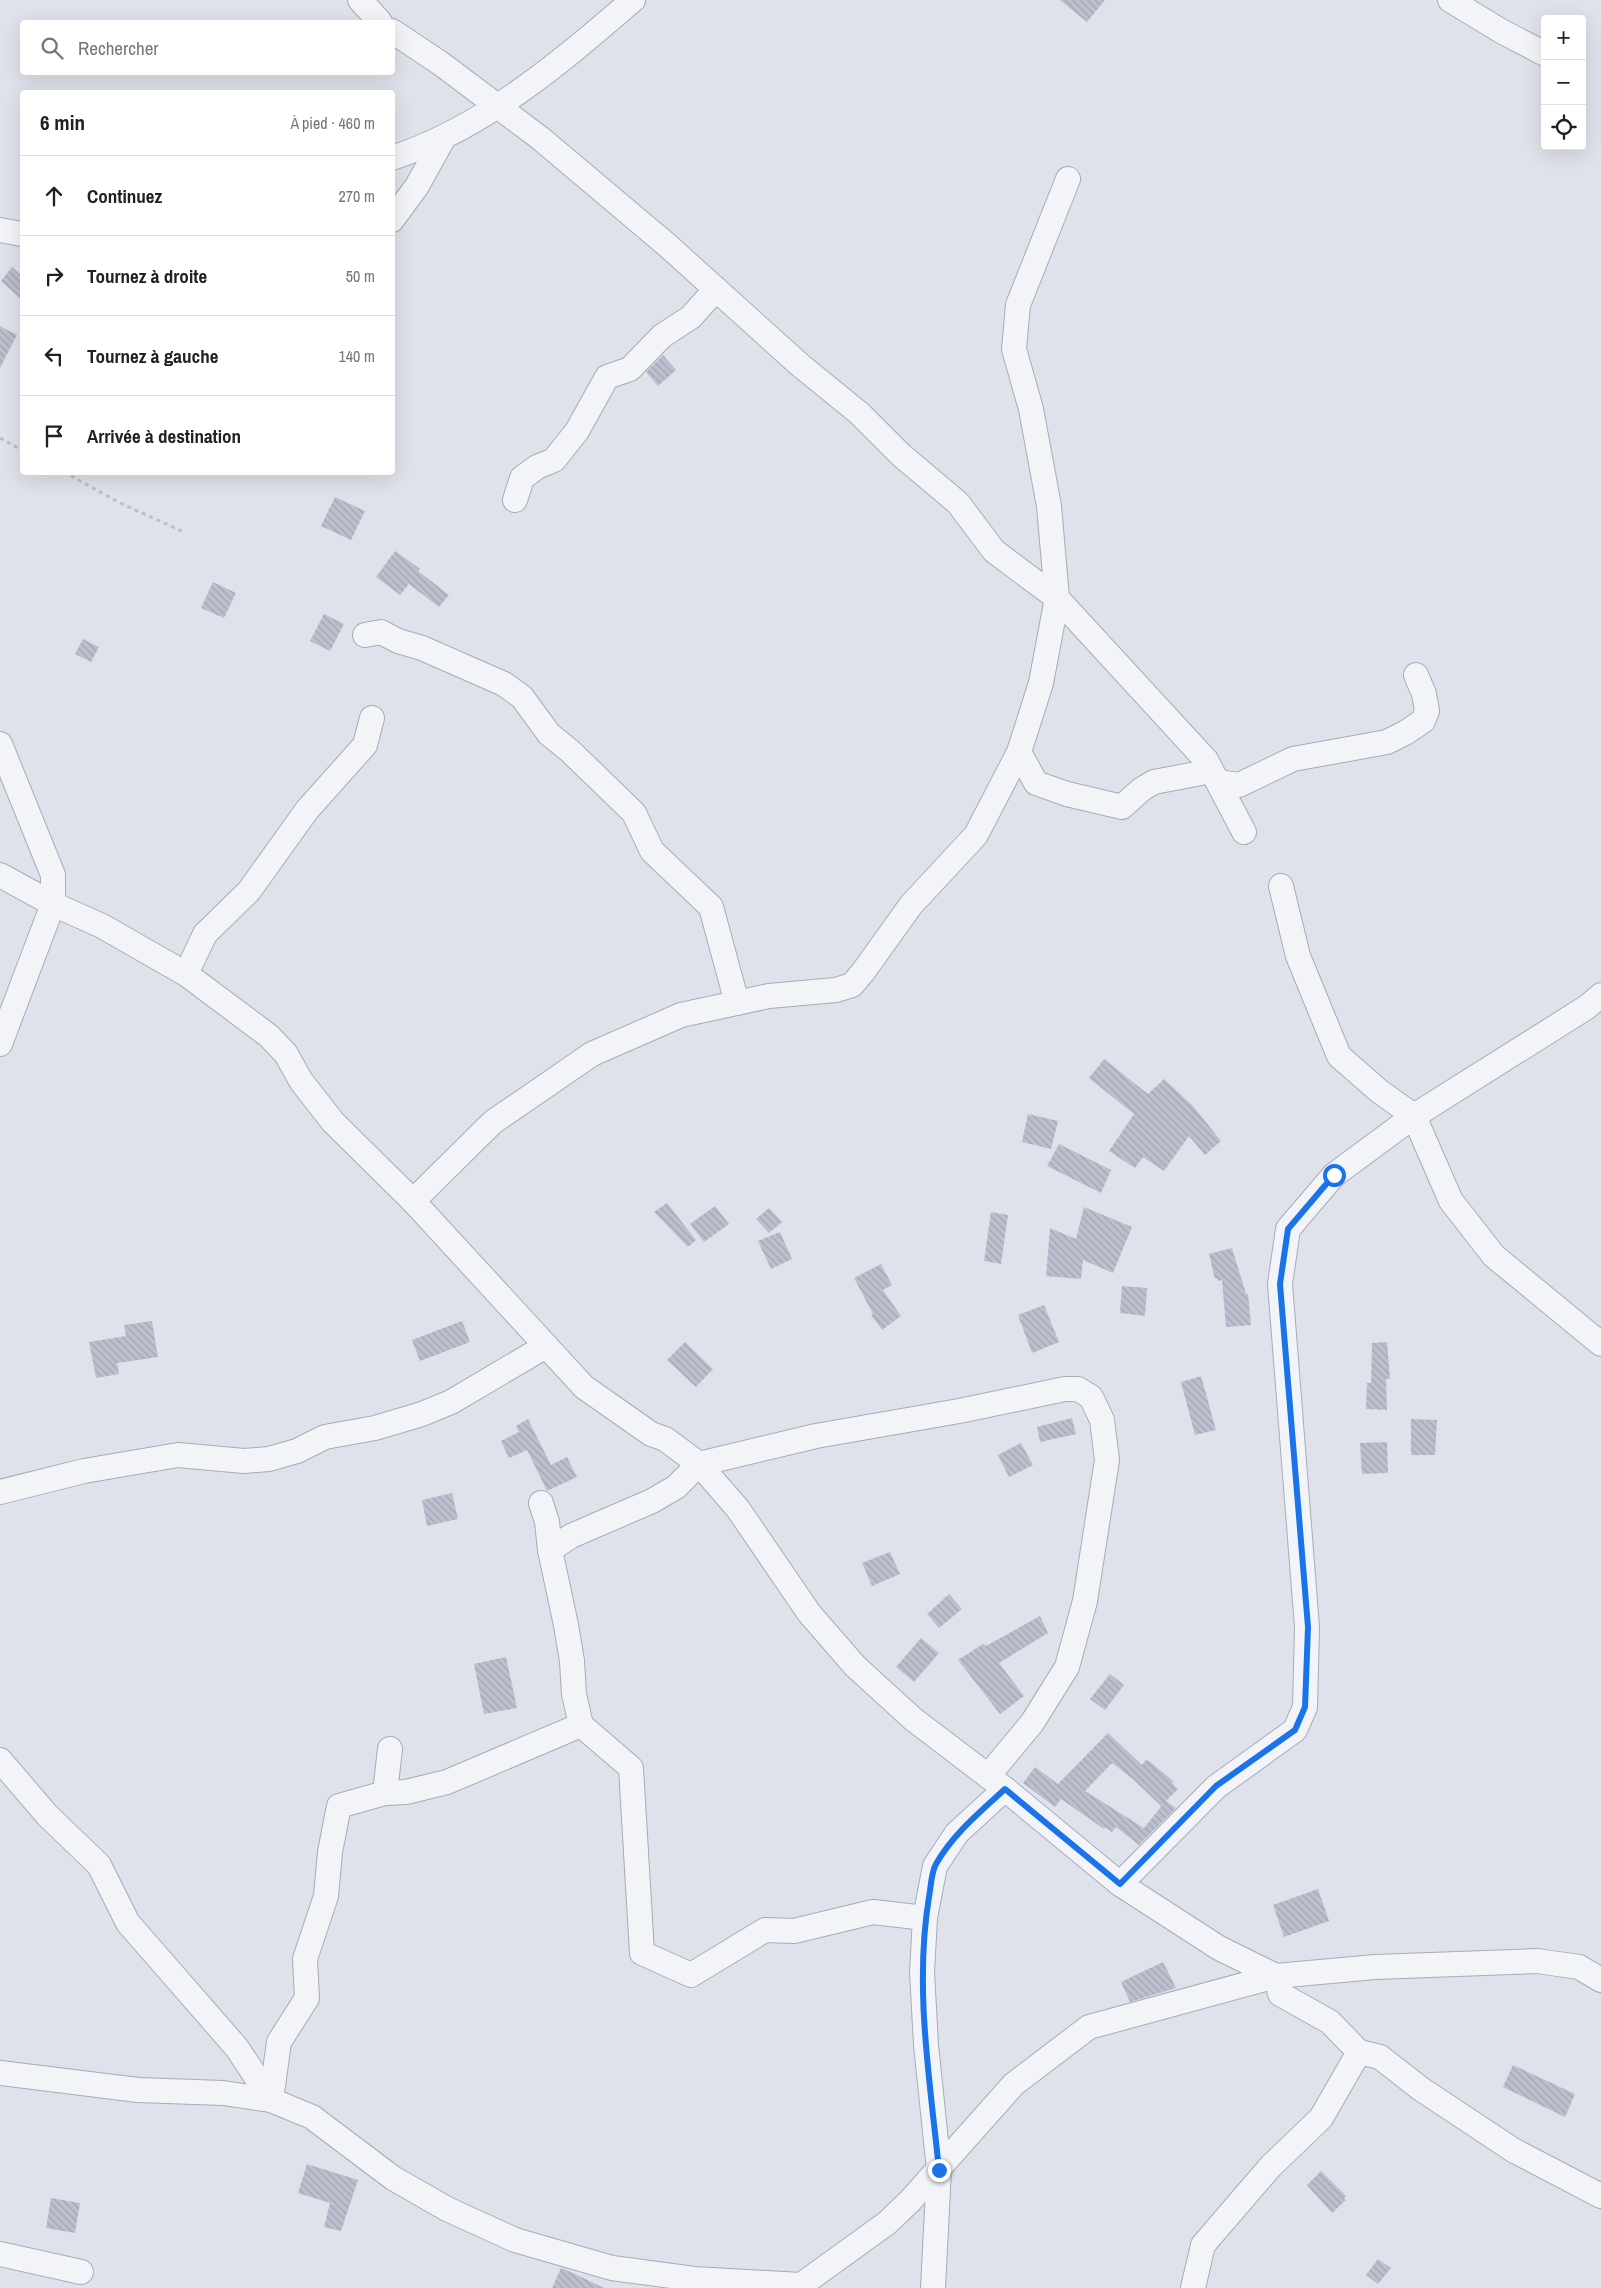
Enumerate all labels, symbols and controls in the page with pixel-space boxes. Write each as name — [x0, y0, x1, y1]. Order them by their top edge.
map controls — [1541, 15, 1586, 150]
button: + — [1541, 15, 1586, 60]
search box — [20, 20, 395, 75]
icon: search — [38, 34, 66, 62]
text: Rechercher — [78, 35, 159, 61]
button: − — [1541, 60, 1586, 105]
button: locate — [1541, 105, 1586, 150]
text: 6 min — [40, 108, 85, 137]
text: À pied · 460 m — [290, 112, 375, 134]
icon: ahead — [40, 182, 68, 210]
text: Continuez — [87, 183, 162, 209]
text: 270 m — [339, 185, 375, 207]
icon: right — [40, 262, 68, 290]
text: Tournez à droite — [87, 263, 207, 289]
text: 50 m — [346, 265, 375, 287]
icon: left — [40, 342, 68, 370]
text: Tournez à gauche — [87, 343, 218, 369]
text: 140 m — [339, 345, 375, 367]
icon: arrive — [40, 422, 68, 450]
text: Arrivée à destination — [87, 423, 241, 449]
route start — [1323, 1164, 1346, 1187]
route end — [928, 2159, 951, 2182]

